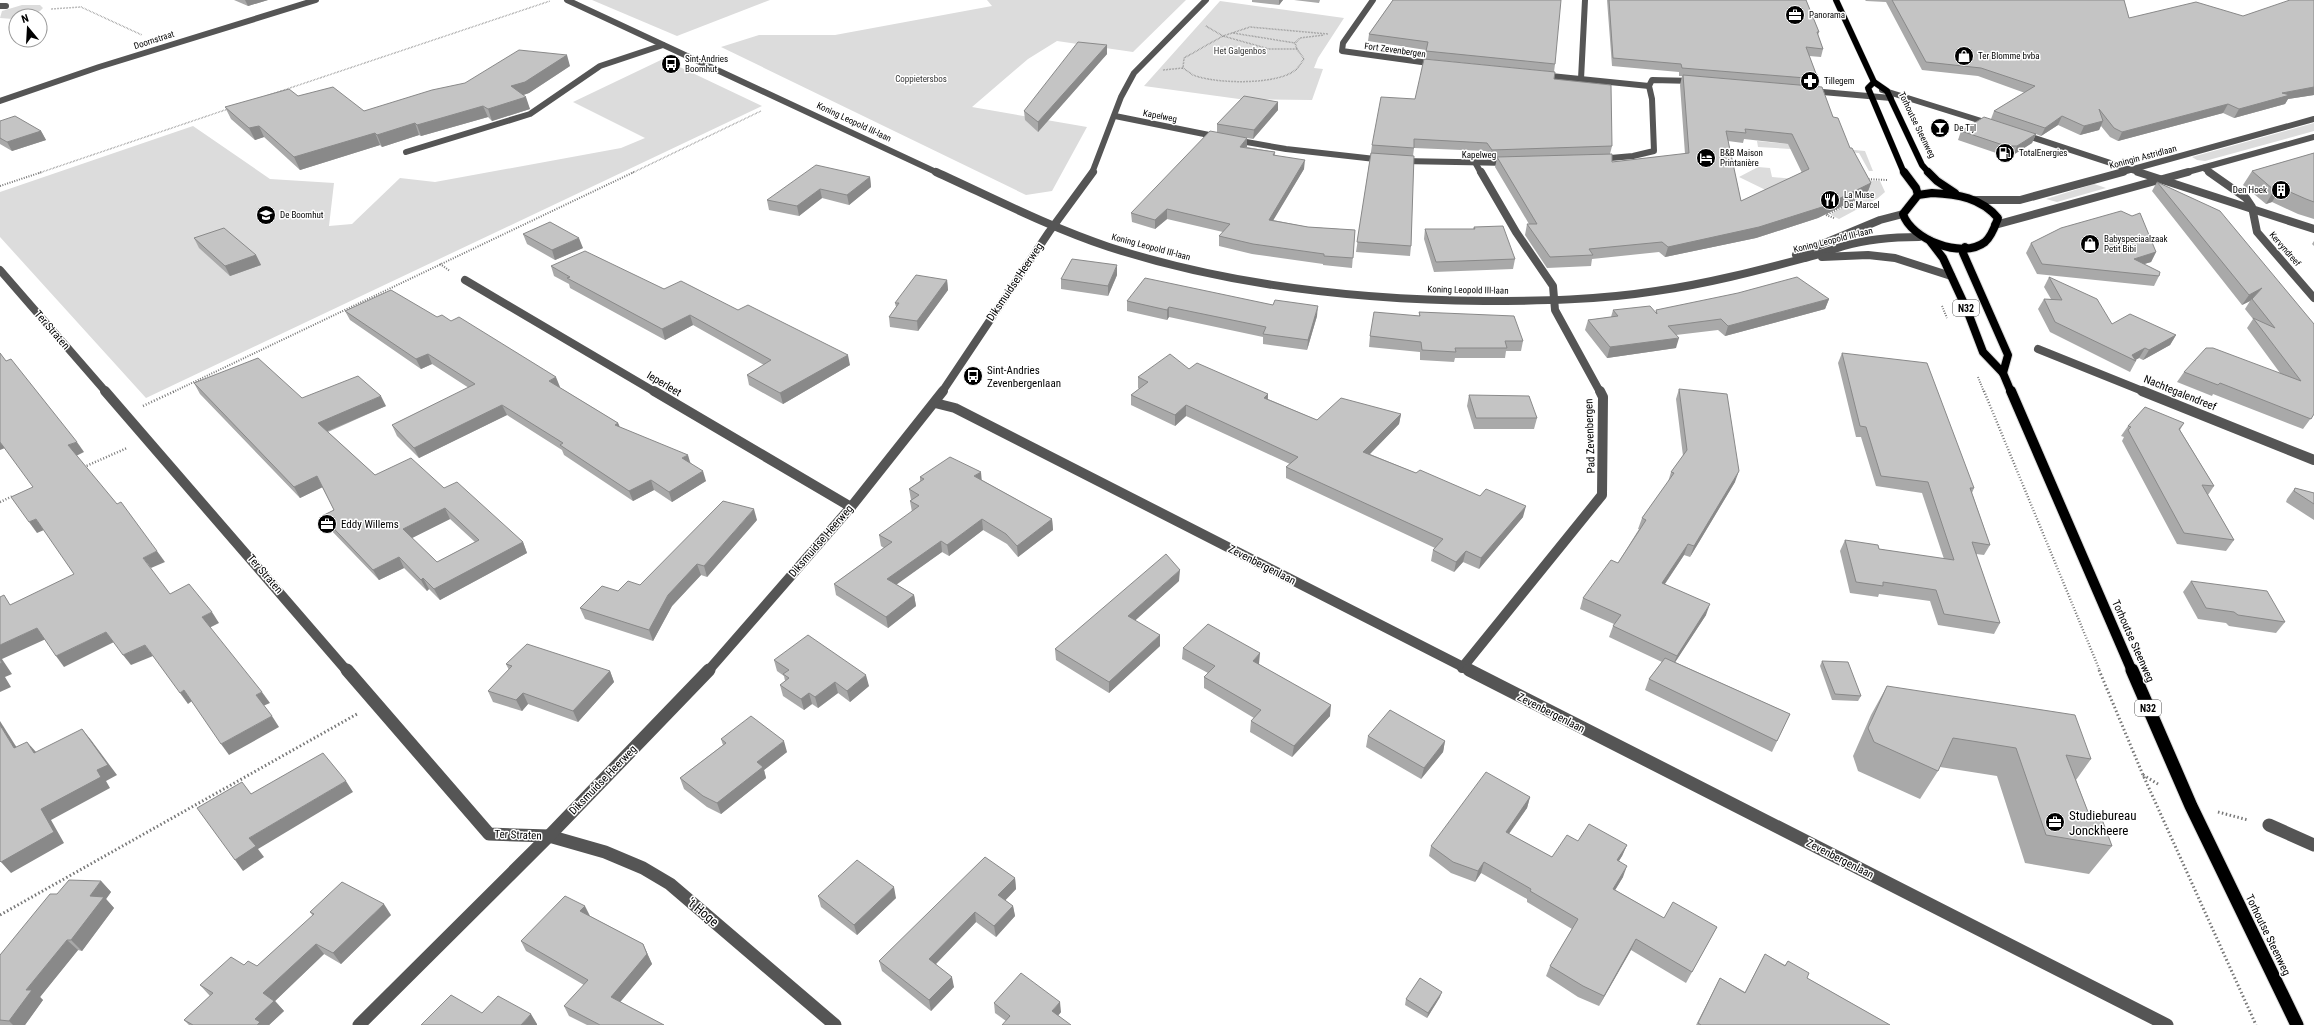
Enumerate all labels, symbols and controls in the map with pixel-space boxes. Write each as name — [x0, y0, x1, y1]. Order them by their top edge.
office icon: Panorama — [1784, 4, 1806, 26]
north arrow — [8, 8, 48, 48]
place label: Panorama — [1809, 10, 1845, 20]
text: N — [20, 12, 31, 26]
street label: Doornstraat — [133, 29, 176, 51]
street label: Fort Zevenbergen — [1364, 41, 1426, 59]
shop icon: Ter Blomme bvba — [1953, 45, 1975, 67]
park label: Het Galgenbos — [1214, 46, 1266, 56]
place label: Ter Blomme bvba — [1978, 51, 2040, 61]
bus stop icon: Sint-Andries Boomhut — [660, 53, 682, 75]
place label: Sint-Andries Boomhut — [685, 54, 728, 74]
pharmacy icon: Tillegem — [1799, 70, 1821, 92]
park label: Coppietersbos — [895, 74, 947, 84]
place label: Tillegem — [1824, 76, 1855, 86]
street label: Torhoutse Steenweg — [1897, 90, 1937, 160]
street label: Koning Leopold III-laan — [815, 100, 893, 144]
street label: Kapelweg — [1142, 108, 1178, 124]
bar icon: De Tijl — [1929, 117, 1951, 139]
place label: De Tijl — [1954, 123, 1976, 133]
fuel station icon: TotalEnergies — [1994, 142, 2016, 164]
street label: Koningin Astridlaan — [2108, 143, 2178, 171]
hotel icon: B&B Maison Printanière — [1695, 147, 1717, 169]
place label: B&B Maison Printanière — [1720, 148, 1763, 168]
place label: TotalEnergies — [2019, 148, 2067, 158]
street label: Kapelweg — [1462, 150, 1496, 160]
building icon: Den Hoek — [2270, 179, 2292, 201]
place label: Den Hoek — [2233, 185, 2267, 195]
restaurant icon: La Muse De Marcel — [1819, 189, 1841, 211]
place label: La Muse De Marcel — [1844, 190, 1880, 210]
school or university icon: De Boomhut — [255, 204, 277, 226]
place label: De Boomhut — [280, 210, 324, 220]
street label: Koning Leopold III-laan — [1792, 225, 1874, 255]
street label: Kervyndreef — [2267, 230, 2303, 268]
street label: Koning Leopold III-laan — [1110, 232, 1192, 262]
shop icon: Babyspeciaalzaak Petit Bibi — [2079, 233, 2101, 255]
place label: Babyspeciaalzaak Petit Bibi — [2104, 234, 2168, 254]
street label: Diksmuidse Heerweg — [984, 240, 1046, 324]
street label: Koning Leopold III-laan — [1427, 284, 1509, 296]
road number: N32 — [1953, 300, 1979, 316]
street label: Ter Straten — [32, 308, 72, 352]
place label: Sint-Andries Zevenbergenlaan — [987, 364, 1061, 390]
bus stop icon: Sint-Andries Zevenbergenlaan — [962, 365, 984, 387]
street label: Ieperleet — [644, 369, 684, 399]
street label: Nachtegalendreef — [2142, 373, 2219, 414]
street label: Pad Zevenbergen — [1582, 398, 1598, 474]
street label: Diksmuidse Heerweg — [786, 502, 856, 580]
office icon: Eddy Willems — [316, 513, 338, 535]
place label: Eddy Willems — [341, 518, 399, 531]
street label: Zevenbergenlaan — [1226, 542, 1298, 588]
street label: Ter Straten — [245, 552, 285, 596]
street label: Torhoutse Steenweg — [2109, 598, 2157, 684]
street label: Zevenbergenlaan — [1515, 690, 1587, 736]
road number: N32 — [2135, 700, 2161, 716]
street label: Diksmuidse Heerweg — [567, 743, 639, 817]
place label: Studiebureau Jonckheere — [2069, 808, 2137, 838]
office icon: Studiebureau Jonckheere — [2044, 811, 2066, 833]
street label: Ter Straten — [494, 828, 542, 842]
street label: Zevenbergenlaan — [1804, 836, 1876, 882]
street label: Torhoutse Steenweg — [2243, 892, 2293, 978]
street label: 't Hoge — [684, 895, 722, 929]

